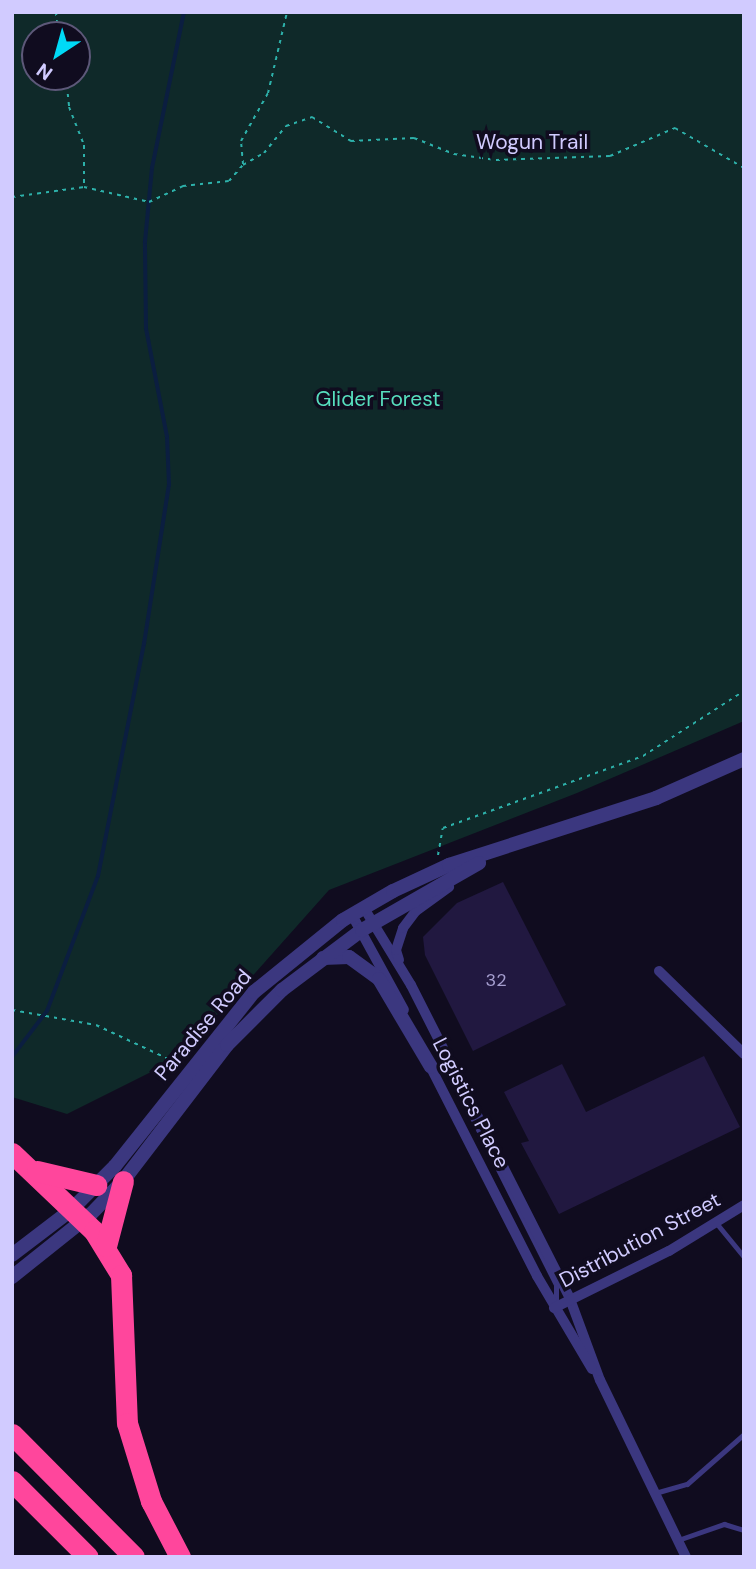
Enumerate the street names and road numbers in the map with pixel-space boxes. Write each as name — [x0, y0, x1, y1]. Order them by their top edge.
street label: Wogun Trail — [476, 129, 588, 155]
street label: Paradise Road — [149, 964, 257, 1086]
street label: Logistics Place — [427, 1034, 515, 1172]
street label: Distribution Street — [555, 1187, 725, 1293]

